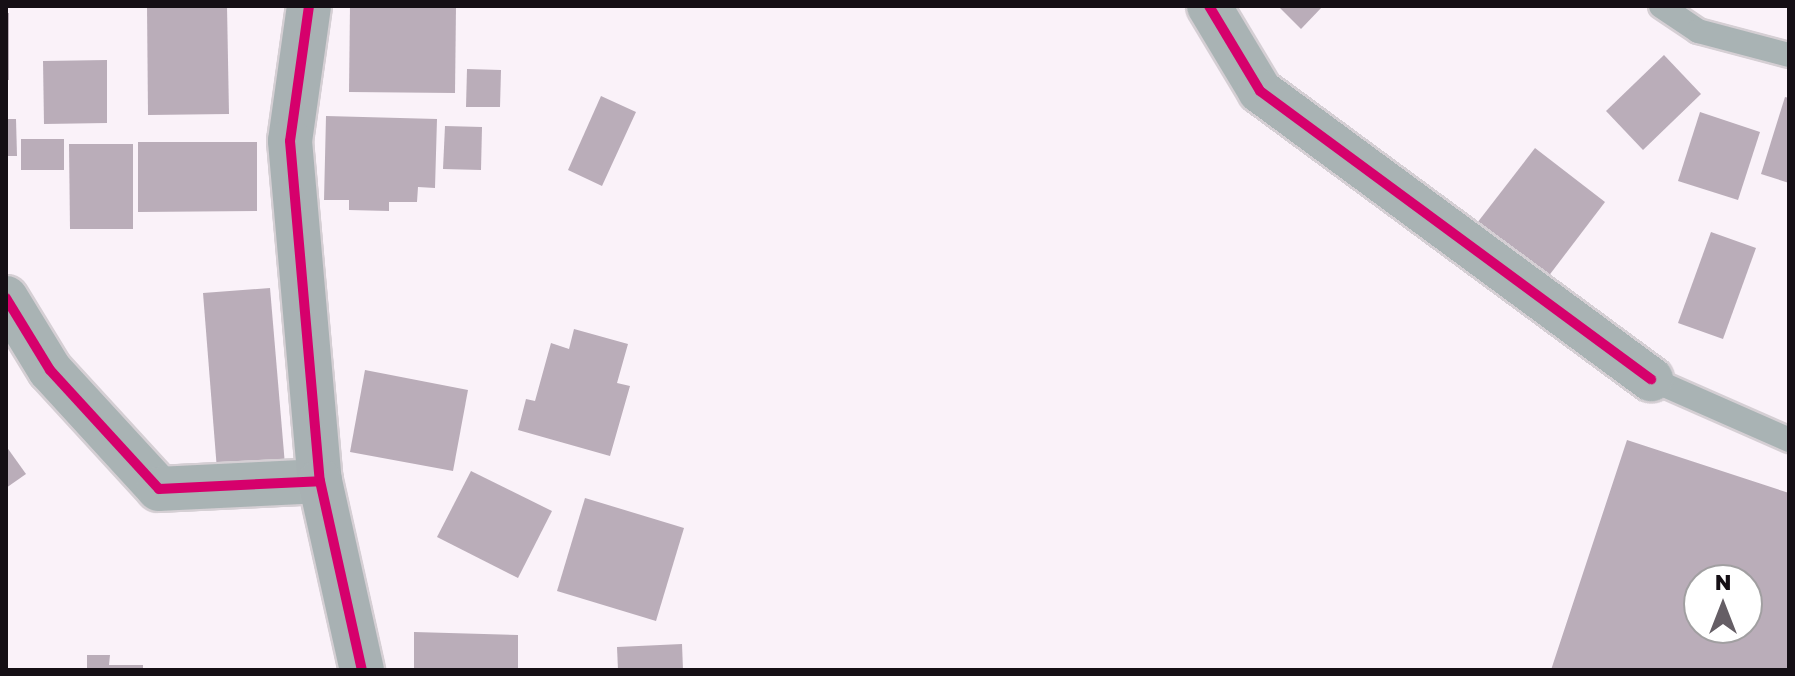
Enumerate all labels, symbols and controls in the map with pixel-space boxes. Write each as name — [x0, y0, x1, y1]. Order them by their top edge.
north arrow — [1683, 564, 1763, 644]
text: N — [1715, 568, 1731, 595]

